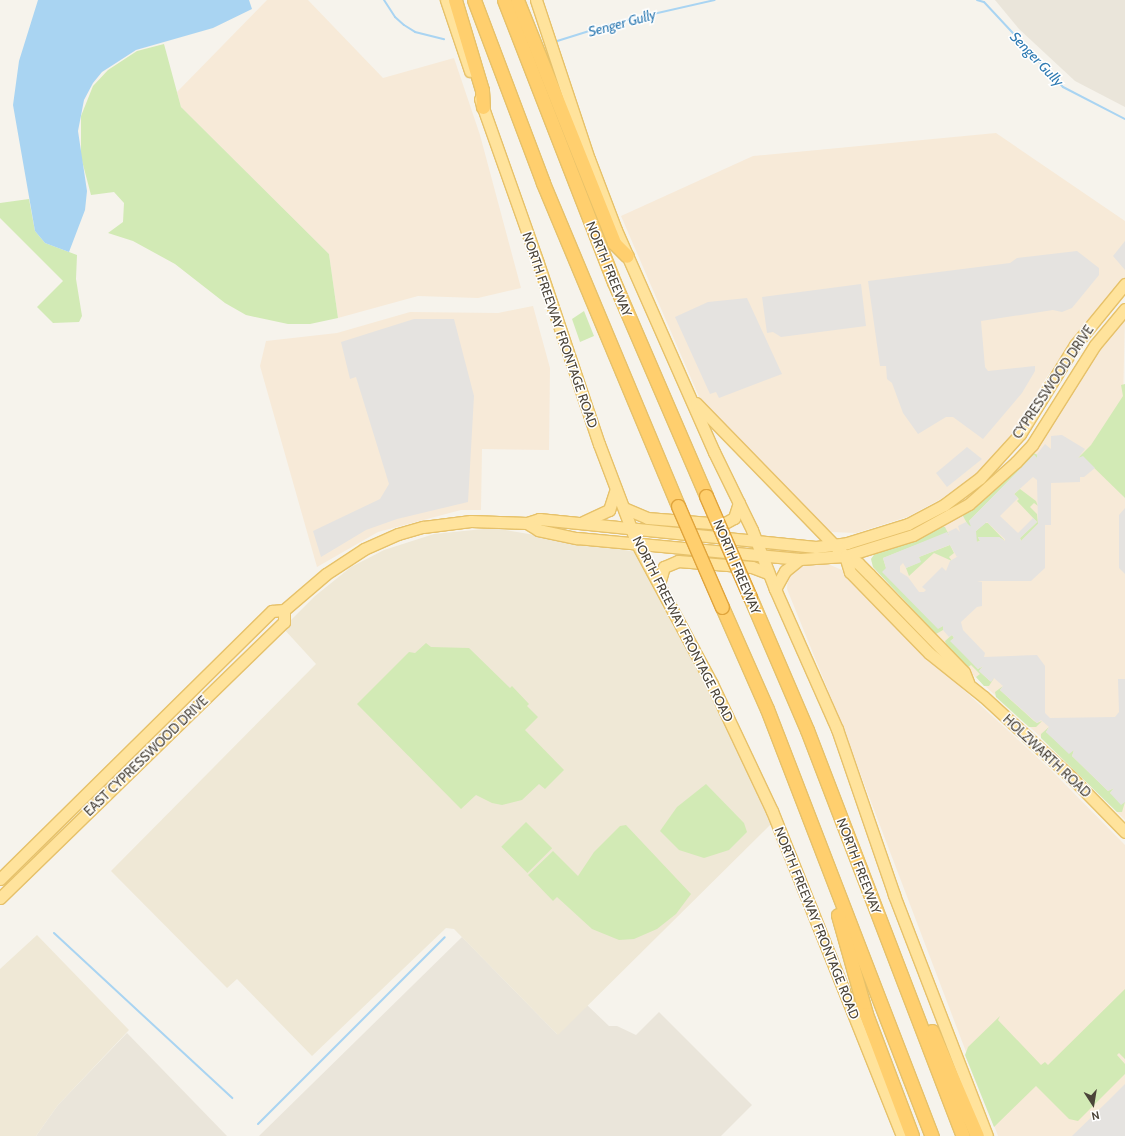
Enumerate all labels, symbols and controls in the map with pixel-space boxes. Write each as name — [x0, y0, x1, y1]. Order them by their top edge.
water label: Senger Gully — [586, 6, 658, 40]
water label: Senger Gully — [1007, 28, 1067, 90]
street label: NORTH FREEWAY — [583, 219, 635, 319]
street label: NORTH FREEWAY FRONTAGE ROAD — [519, 230, 601, 430]
street label: CYPRESSWOOD DRIVE — [1009, 322, 1097, 442]
street label: NORTH FREEWAY — [710, 517, 764, 617]
street label: NORTH FREEWAY FRONTAGE ROAD — [629, 534, 737, 724]
street label: EAST CYPRESSWOOD DRIVE — [81, 693, 211, 819]
street label: HOLZWARTH ROAD — [1000, 711, 1094, 801]
street label: NORTH FREEWAY — [834, 816, 884, 916]
street label: NORTH FREEWAY FRONTAGE ROAD — [771, 825, 863, 1021]
north arrow — [1073, 1084, 1113, 1124]
text: N — [1090, 1108, 1101, 1123]

